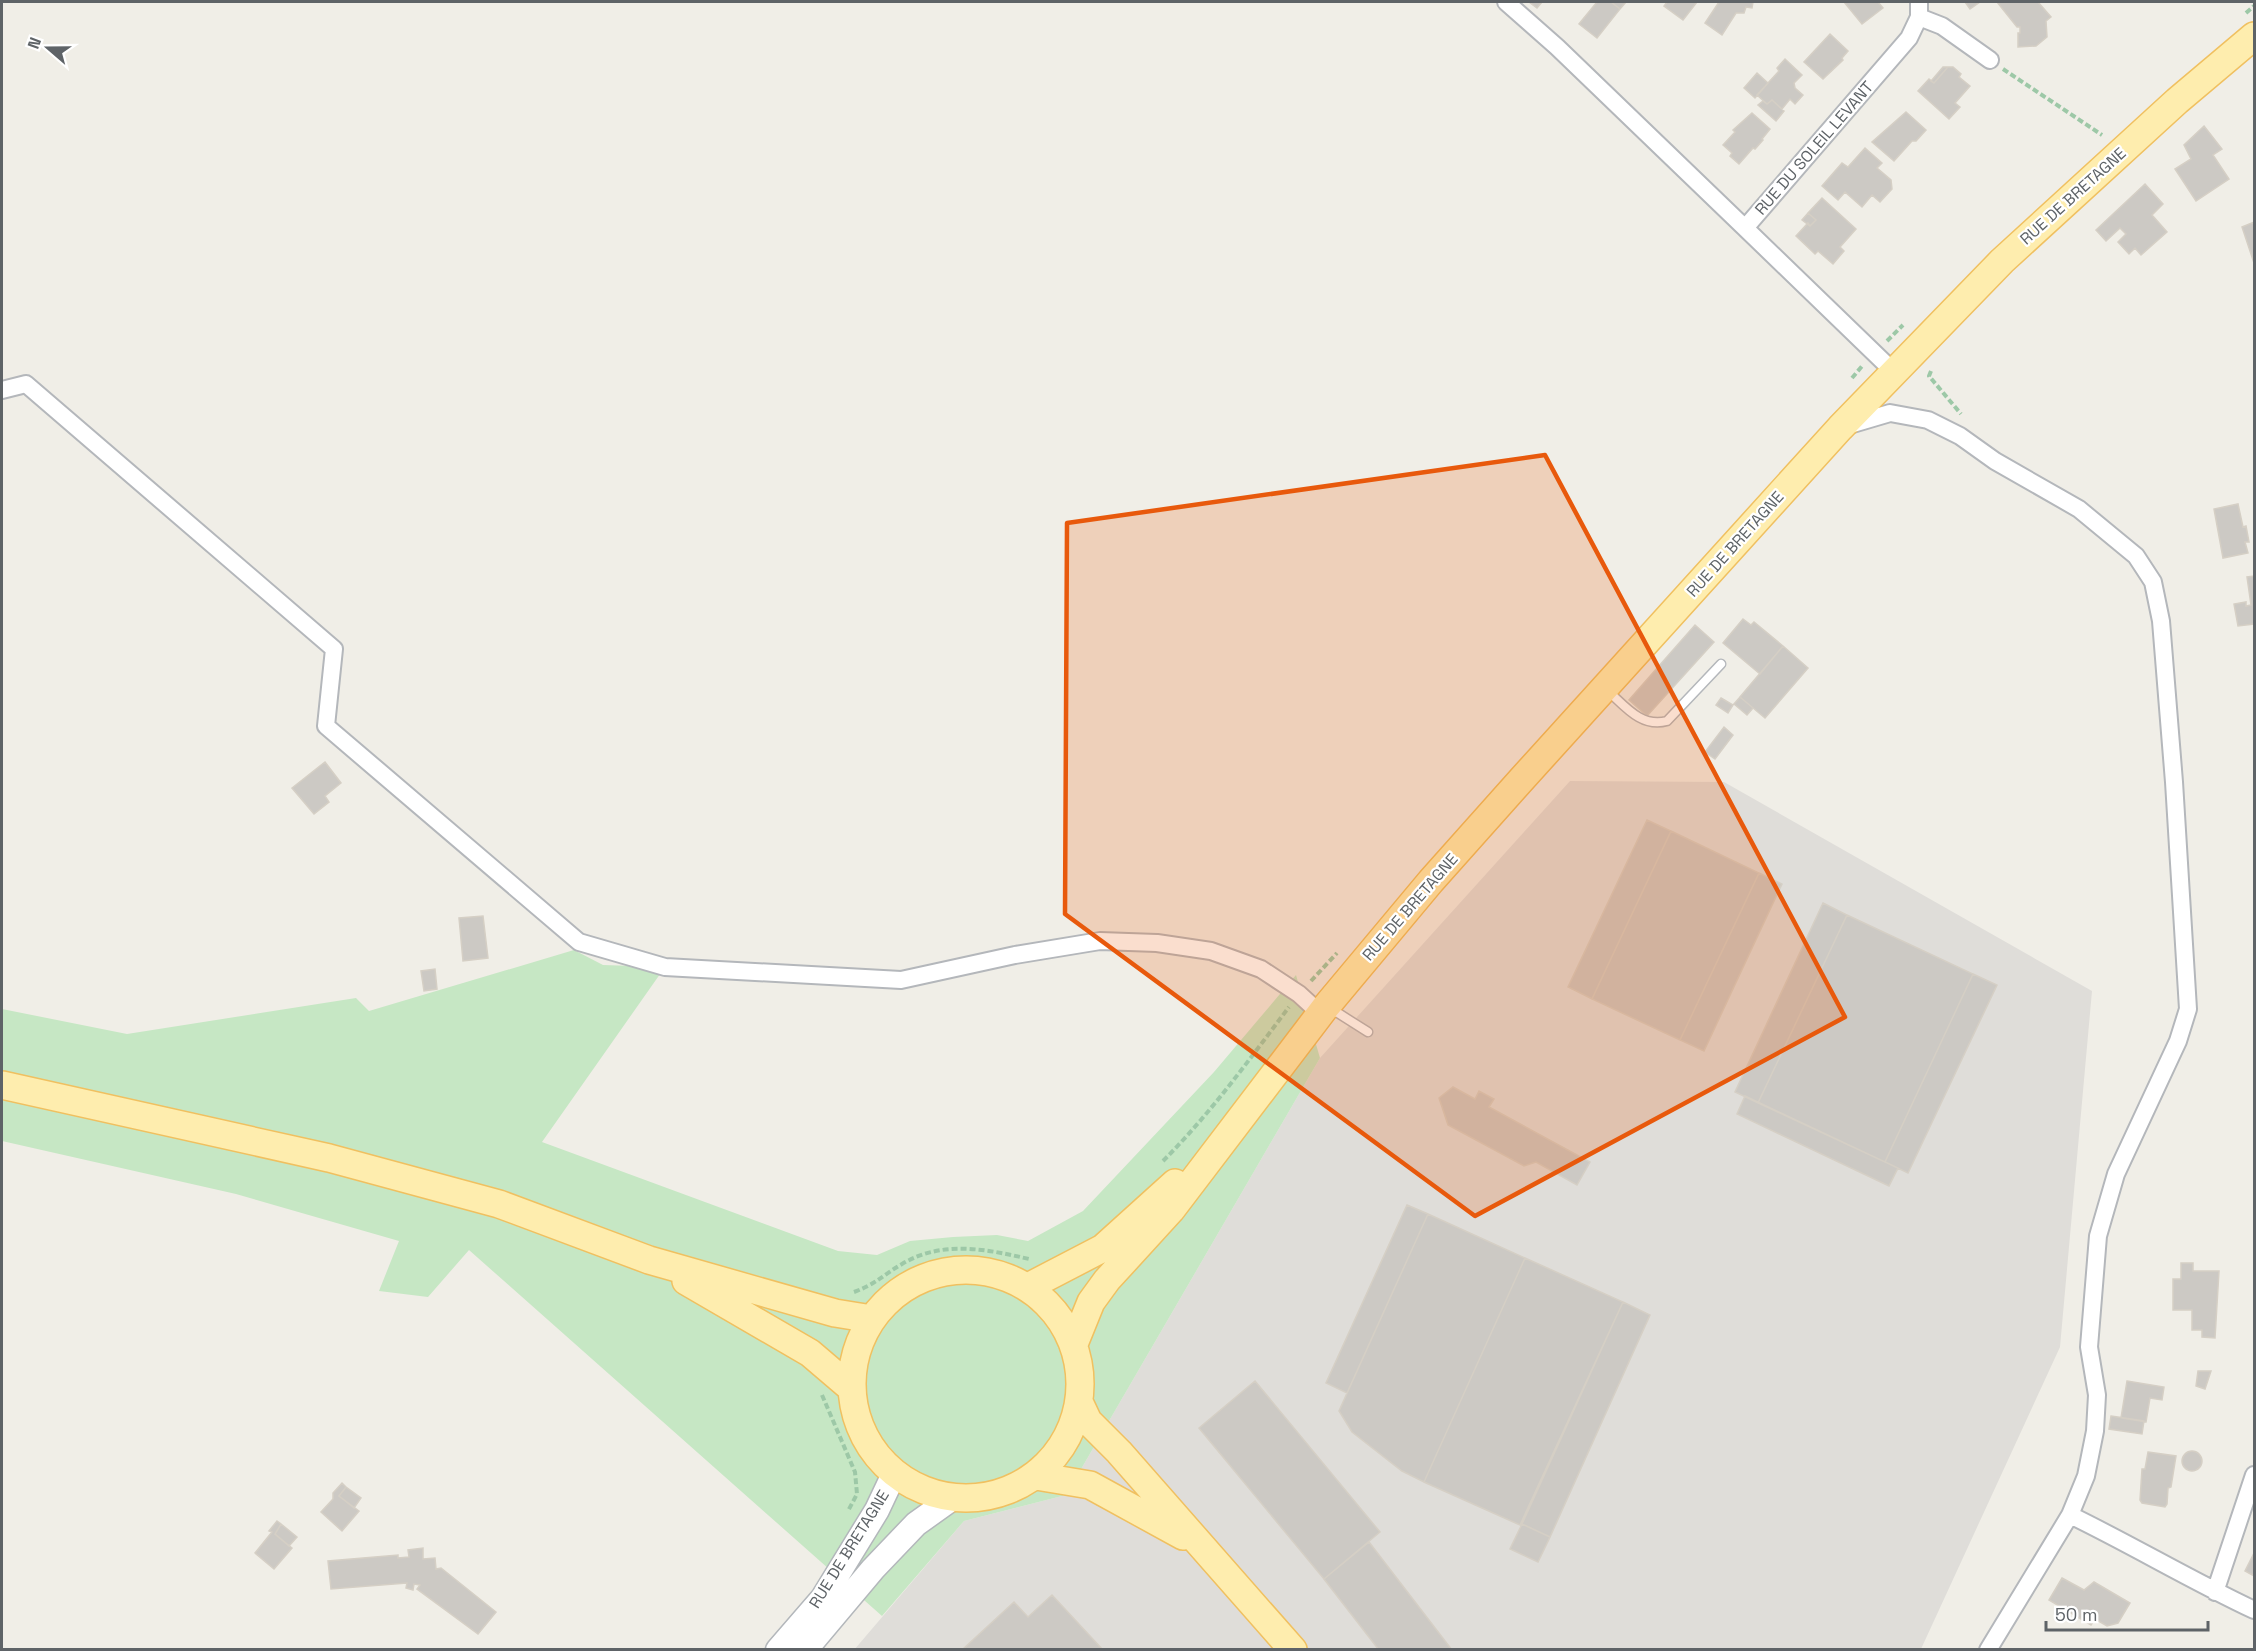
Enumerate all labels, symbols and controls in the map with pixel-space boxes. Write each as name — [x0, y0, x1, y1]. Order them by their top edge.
north arrow — [18, 18, 78, 78]
text: N — [23, 34, 46, 52]
street label: RUE DU SOLEIL LEVANT — [1750, 77, 1878, 219]
street label: RUE DE BRETAGNE — [2016, 143, 2130, 249]
street label: RUE DE BRETAGNE — [1682, 487, 1788, 601]
street label: RUE DE BRETAGNE — [1358, 849, 1462, 965]
street label: RUE DE BRETAGNE — [804, 1486, 894, 1612]
scale bar — [2046, 1594, 2208, 1632]
text: 50 m — [2055, 1603, 2097, 1626]

